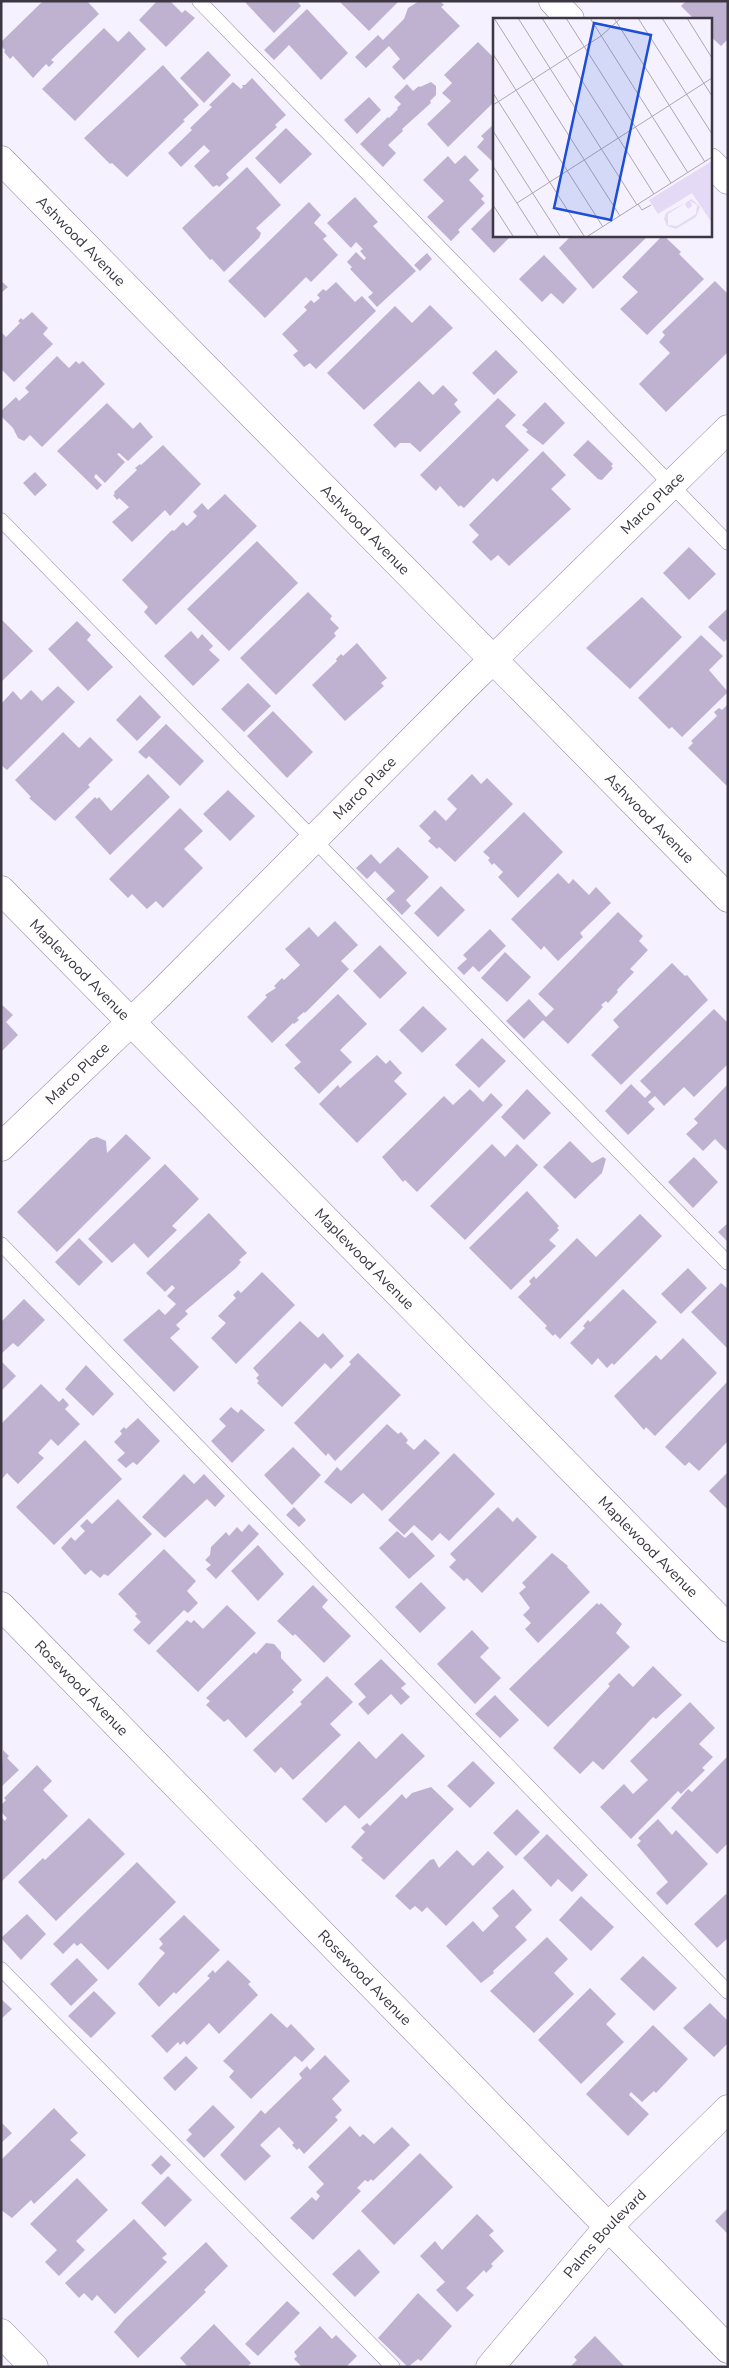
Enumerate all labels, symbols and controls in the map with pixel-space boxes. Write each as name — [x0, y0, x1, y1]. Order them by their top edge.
inset map — [493, 18, 712, 236]
street label: Ashwood Avenue — [32, 192, 130, 291]
street label: Marco Place — [616, 467, 689, 539]
street label: Ashwood Avenue — [316, 480, 414, 579]
street label: Marco Place — [329, 752, 401, 824]
street label: Ashwood Avenue — [600, 769, 698, 868]
street label: Maplewood Avenue — [25, 915, 134, 1025]
street label: Marco Place — [41, 1038, 114, 1109]
street label: Maplewood Avenue — [310, 1204, 419, 1314]
street label: Maplewood Avenue — [594, 1492, 702, 1602]
street label: Rosewood Avenue — [30, 1636, 133, 1740]
street label: Rosewood Avenue — [313, 1926, 416, 2030]
street label: Palms Boulevard — [559, 2185, 651, 2283]

